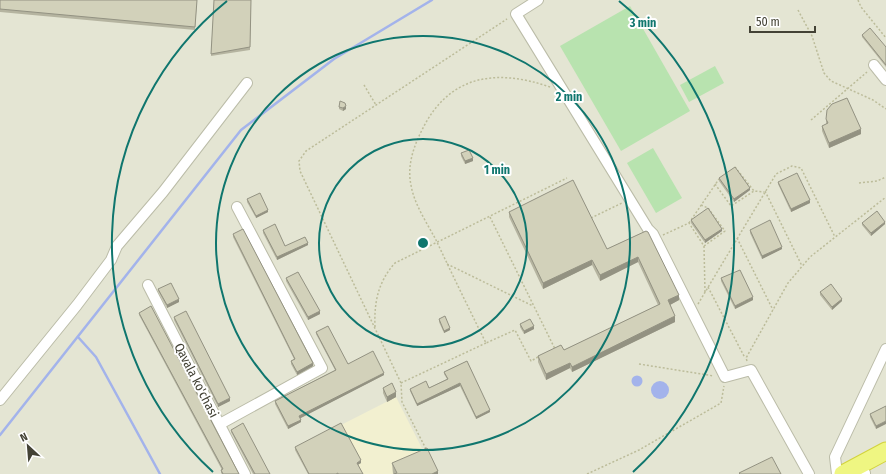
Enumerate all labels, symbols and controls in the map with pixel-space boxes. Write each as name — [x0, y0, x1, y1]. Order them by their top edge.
scale bar — [750, 8, 815, 34]
text: 50 m — [756, 15, 780, 29]
text: 3 min — [629, 16, 656, 30]
text: 2 min — [555, 90, 582, 104]
text: 1 min — [484, 163, 510, 177]
centre of rings — [416, 236, 430, 250]
street label: Qavala ko'chasi — [171, 341, 222, 420]
north arrow — [8, 426, 48, 466]
text: N — [18, 430, 30, 445]

